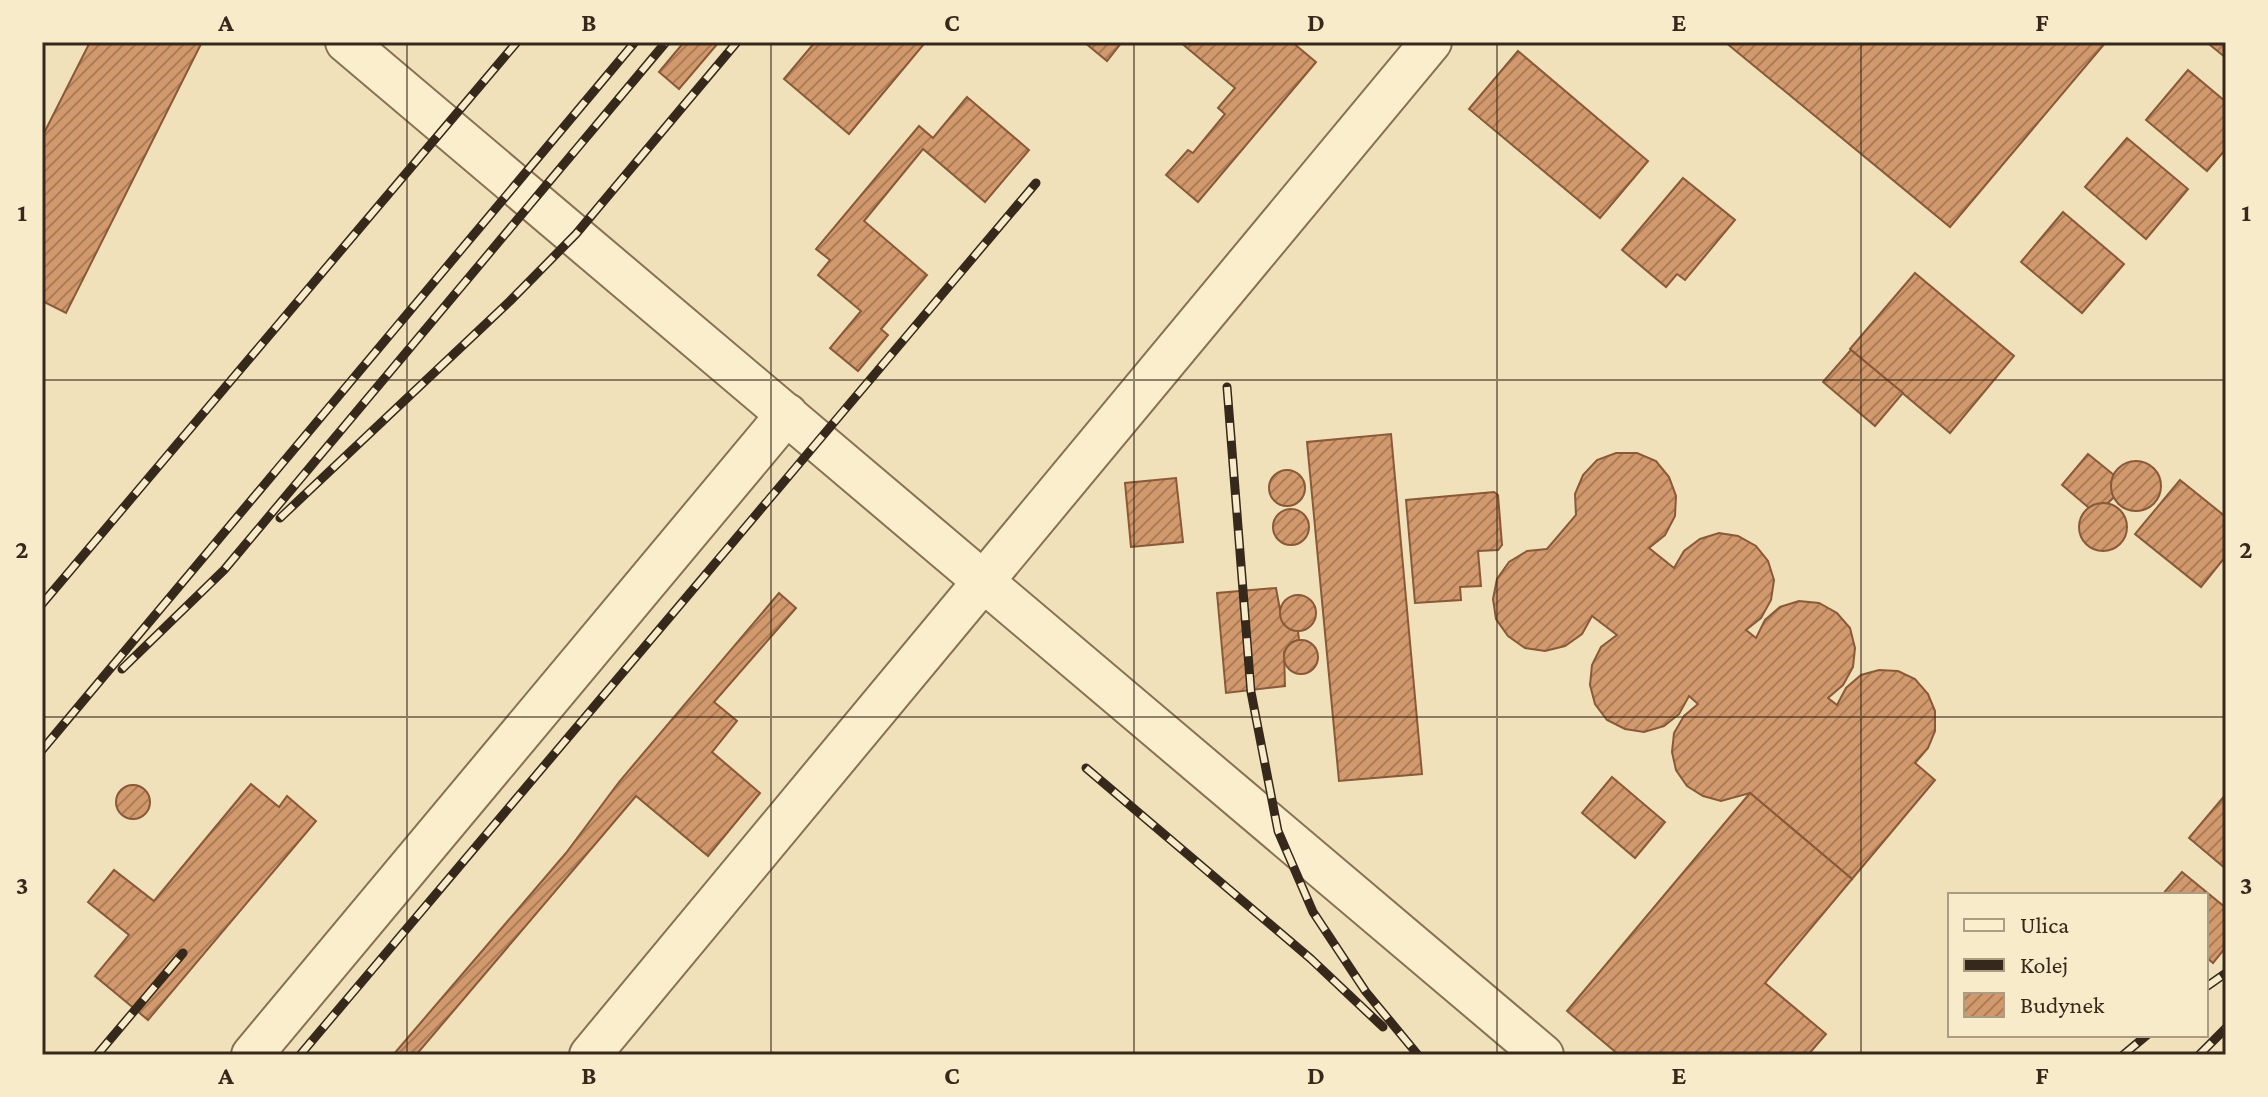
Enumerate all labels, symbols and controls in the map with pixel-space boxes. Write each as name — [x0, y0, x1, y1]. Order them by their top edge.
text: A — [217, 8, 234, 37]
text: B — [581, 8, 597, 37]
text: C — [944, 8, 960, 37]
text: D — [1307, 8, 1325, 37]
text: E — [1672, 8, 1687, 37]
text: F — [2035, 8, 2049, 37]
text: 1 — [17, 198, 27, 227]
text: 1 — [2241, 198, 2251, 227]
text: 2 — [15, 535, 29, 564]
text: 2 — [2239, 535, 2253, 564]
text: 3 — [16, 871, 28, 900]
text: 3 — [2240, 871, 2252, 900]
legend — [1948, 893, 2208, 1037]
text: Ulica — [2020, 911, 2069, 938]
text: Kolej — [2020, 951, 2068, 978]
text: Budynek — [2020, 991, 2105, 1018]
text: A — [217, 1061, 234, 1090]
text: B — [581, 1061, 597, 1090]
text: C — [944, 1061, 960, 1090]
text: D — [1307, 1061, 1325, 1090]
text: E — [1672, 1061, 1687, 1090]
text: F — [2035, 1061, 2049, 1090]

